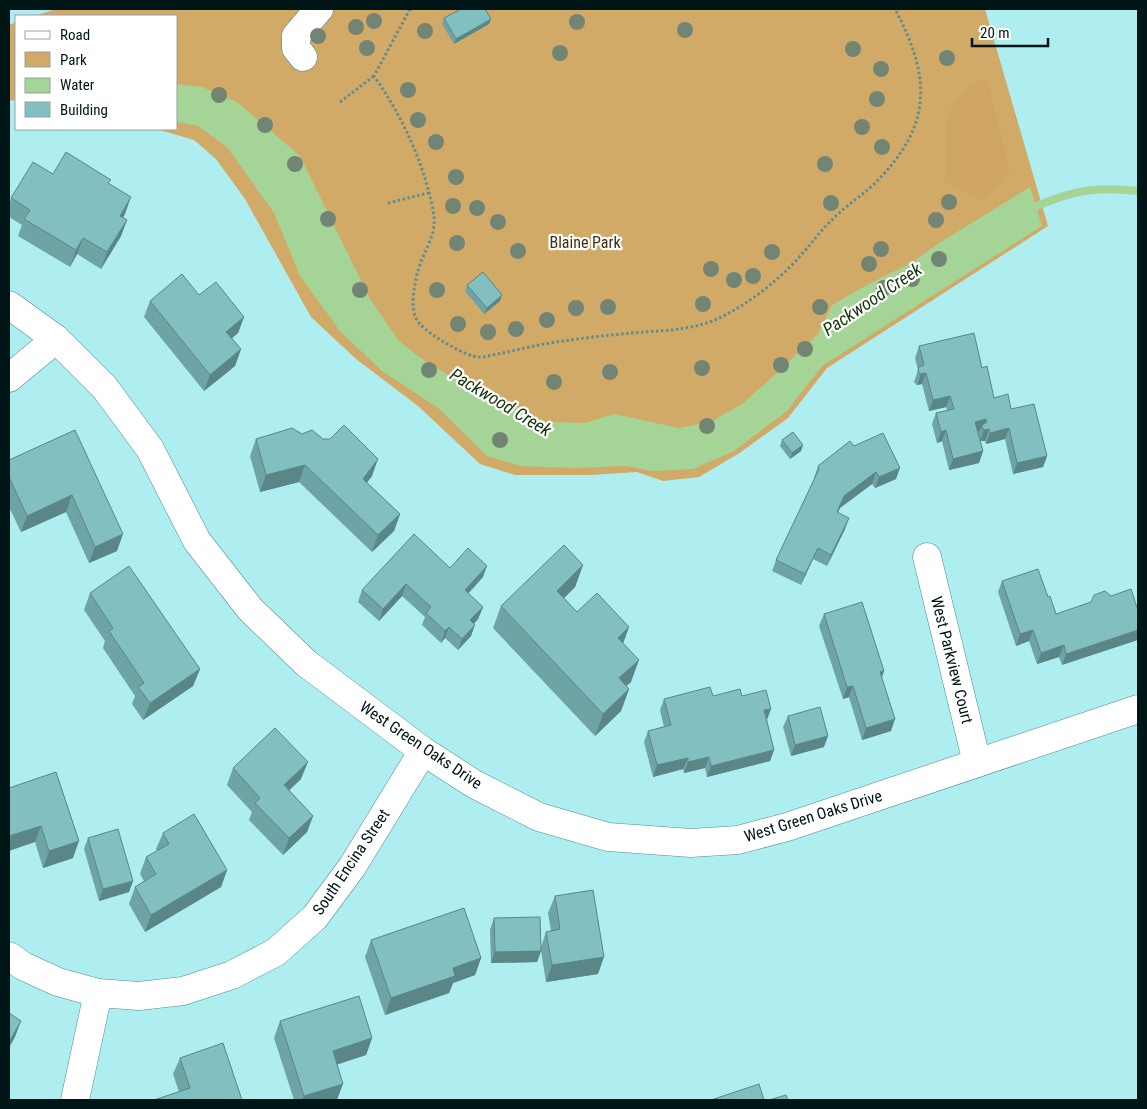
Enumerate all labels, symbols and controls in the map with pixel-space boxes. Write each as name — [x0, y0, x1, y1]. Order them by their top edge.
legend — [15, 15, 178, 130]
scale bar — [972, 15, 1048, 47]
text: 20 m — [980, 24, 1010, 42]
text: Road — [60, 26, 90, 44]
text: Park — [60, 51, 87, 69]
text: Water — [60, 76, 95, 94]
text: Building — [60, 101, 108, 119]
park label: Blaine Park — [549, 233, 621, 252]
water label: Packwood Creek — [819, 258, 926, 340]
water label: Packwood Creek — [446, 363, 557, 441]
street label: West Parkview Court — [927, 594, 977, 726]
street label: West Green Oaks Drive — [356, 697, 486, 793]
street label: West Green Oaks Drive — [742, 786, 884, 846]
street label: South Encina Street — [309, 805, 394, 919]

